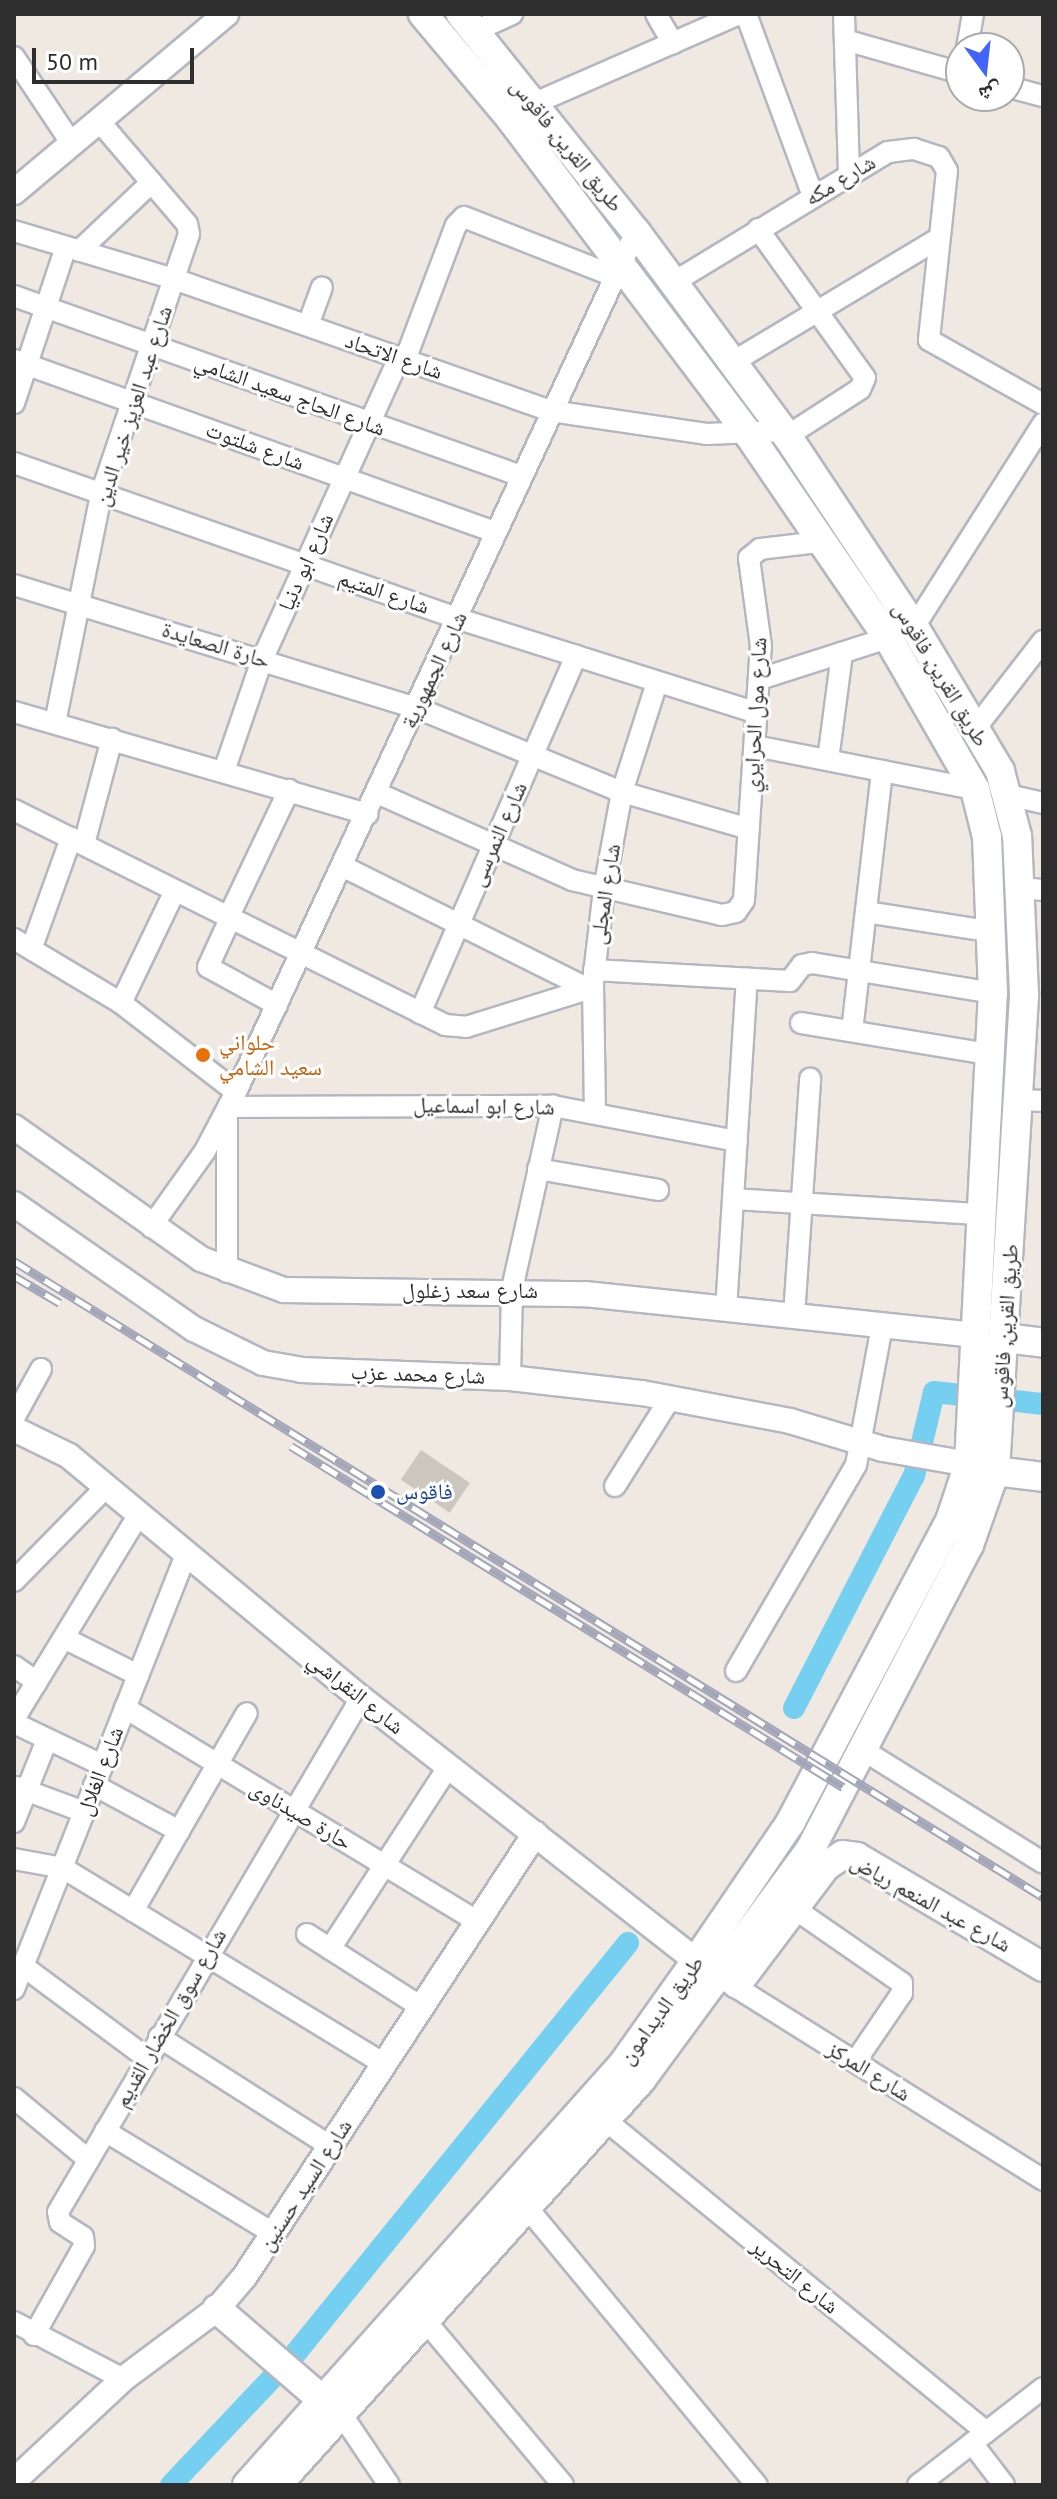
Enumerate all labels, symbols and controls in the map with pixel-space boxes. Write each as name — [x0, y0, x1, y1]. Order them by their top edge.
scale bar — [36, 32, 198, 82]
north arrow — [945, 32, 1025, 112]
text: 50 m — [46, 46, 98, 77]
street label: طريق القرين, فاقوس — [504, 72, 630, 218]
text: ش — [976, 77, 1006, 110]
street label: شارع مكه — [800, 149, 880, 211]
street label: شارع عبد العزيز خير الدين — [88, 302, 178, 510]
street label: شارع الاتحاد — [342, 327, 446, 385]
street label: شارع الحاج سعيد الشامي — [191, 348, 389, 442]
street label: شارع شلتوت — [202, 416, 308, 476]
street label: شارع ابو دنيا — [273, 509, 339, 615]
street label: شارع المتيم — [335, 564, 433, 620]
street label: طريق القرين, فاقوس — [887, 596, 995, 752]
street label: شارع الجمهورية — [395, 607, 473, 733]
street label: حارة الصعايدة — [159, 616, 273, 674]
street label: شارع مول الحرايري — [738, 637, 772, 793]
street label: شارع النمرسى — [463, 778, 533, 890]
street label: شارع المجلى — [584, 842, 626, 946]
place label: حلواني سعيد الشامي — [219, 1029, 322, 1080]
marker: حلواني سعيد الشامي — [194, 1046, 212, 1064]
street label: شارع ابو اسماعيل — [413, 1092, 555, 1120]
street label: طريق القرين, فاقوس — [986, 1242, 1024, 1410]
street label: شارع سعد زغلول — [402, 1278, 538, 1304]
street label: شارع محمد عزب — [350, 1358, 486, 1390]
place label: فاقوس — [396, 1479, 453, 1505]
marker: فاقوس — [367, 1481, 389, 1503]
street label: شارع النقراشي — [303, 1646, 409, 1740]
street label: شارع الغلال — [71, 1723, 129, 1819]
street label: حارة صيدناوى — [245, 1774, 357, 1856]
street label: شارع عبد المنعم رياض — [846, 1848, 1016, 1958]
street label: شارع سوق الخضار القديم — [108, 1924, 232, 2112]
street label: طريق الديدامون — [613, 1951, 709, 2069]
street label: شارع المركز — [822, 2035, 916, 2107]
street label: شارع السيد حسنين — [252, 2114, 358, 2256]
street label: شارع التحرير — [746, 2233, 844, 2319]

